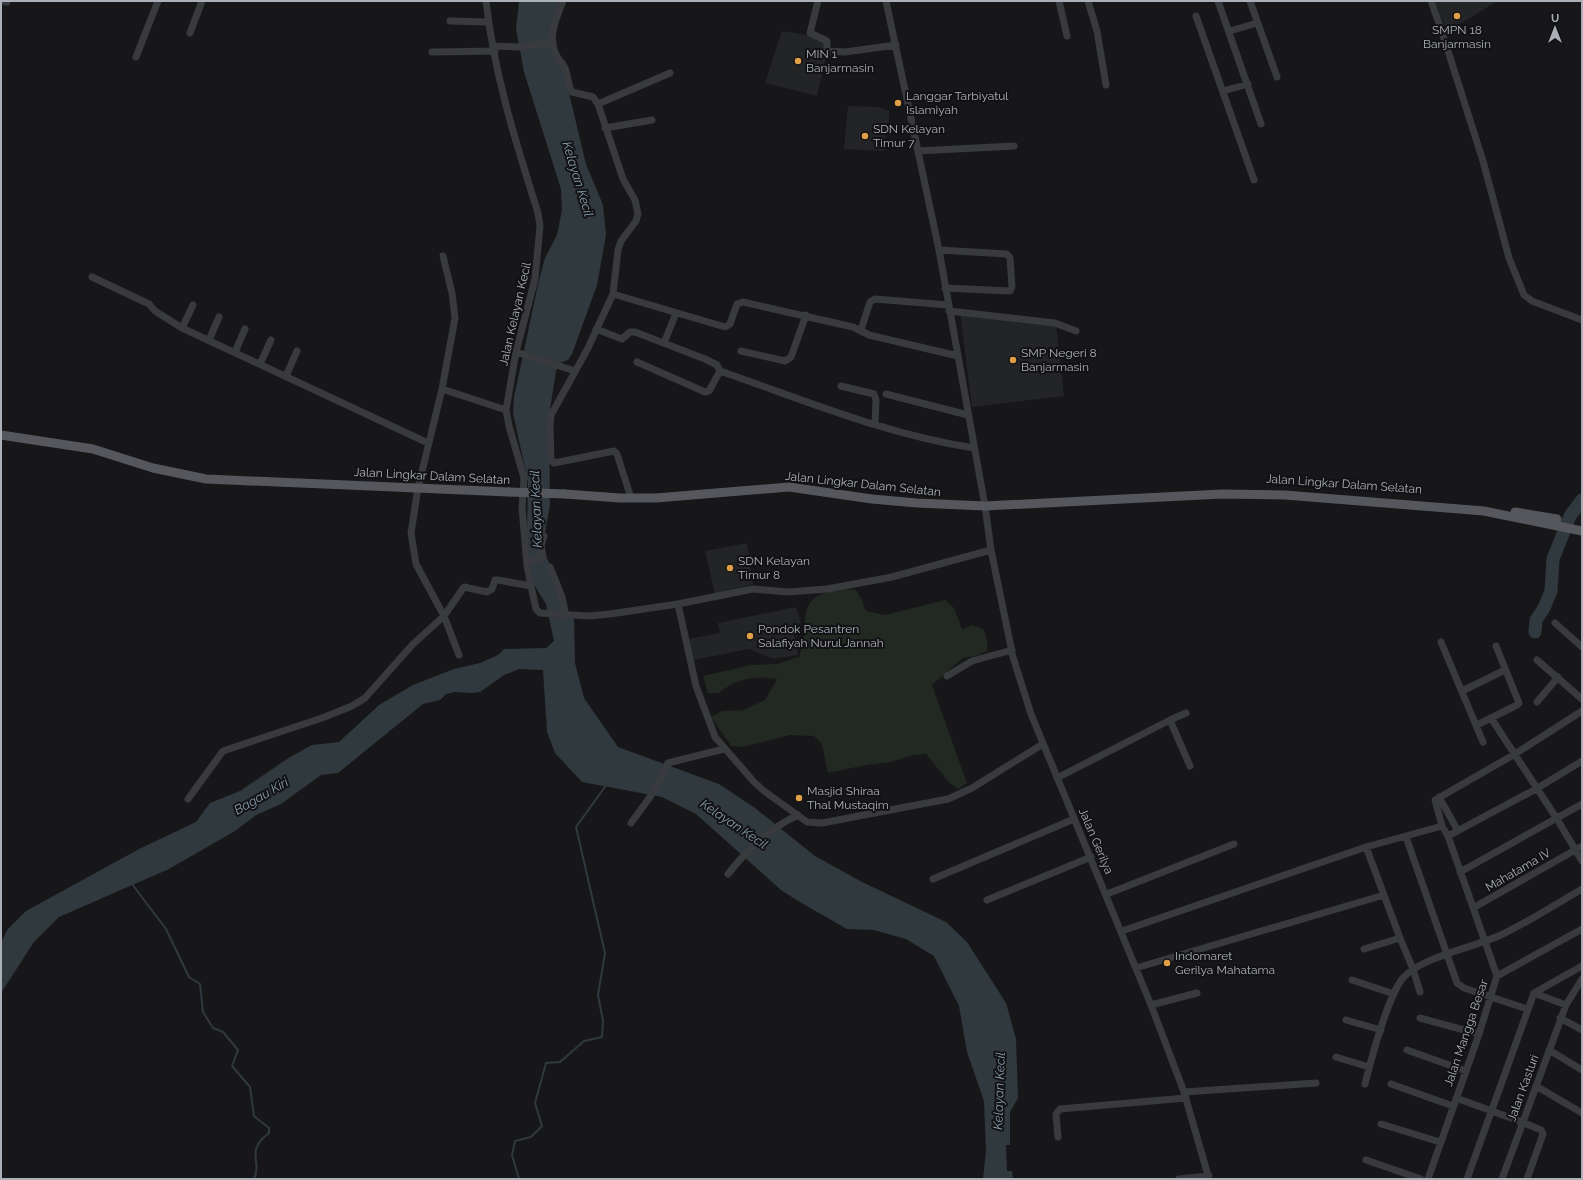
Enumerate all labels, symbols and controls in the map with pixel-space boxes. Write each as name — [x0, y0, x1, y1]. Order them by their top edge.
north arrow — [1535, 8, 1575, 48]
marker: SMPN 18 Banjarmasin — [1452, 11, 1462, 21]
text: U — [1551, 12, 1559, 25]
place label: SMPN 18 Banjarmasin — [1423, 23, 1491, 51]
place label: MIN 1 Banjarmasin — [806, 47, 874, 75]
marker: MIN 1 Banjarmasin — [793, 56, 803, 66]
place label: Langgar Tarbiyatul Islamiyah — [906, 89, 1009, 117]
marker: Langgar Tarbiyatul Islamiyah — [893, 98, 903, 108]
place label: SDN Kelayan Timur 7 — [873, 122, 945, 150]
marker: SDN Kelayan Timur 7 — [860, 131, 870, 141]
water label: Kelayan Kecil — [559, 140, 597, 219]
street label: Jalan Kelayan Kecil — [496, 260, 534, 367]
place label: SMP Negeri 8 Banjarmasin — [1021, 346, 1097, 374]
marker: SMP Negeri 8 Banjarmasin — [1008, 355, 1018, 365]
street label: Jalan Lingkar Dalam Selatan — [353, 465, 511, 487]
water label: Kelayan Kecil — [527, 469, 545, 548]
street label: Jalan Lingkar Dalam Selatan — [784, 469, 942, 499]
street label: Jalan Lingkar Dalam Selatan — [1265, 472, 1423, 496]
place label: SDN Kelayan Timur 8 — [738, 554, 810, 582]
marker: SDN Kelayan Timur 8 — [725, 563, 735, 573]
place label: Pondok Pesantren Salafiyah Nurul Jannah — [758, 622, 884, 650]
marker: Pondok Pesantren Salafiyah Nurul Jannah — [745, 631, 755, 641]
water label: Bagau Kiri — [231, 774, 292, 818]
place label: Masjid Shiraa Thal Mustaqim — [807, 784, 889, 812]
marker: Masjid Shiraa Thal Mustaqim — [794, 793, 804, 803]
water label: Kelayan Kecil — [698, 796, 771, 852]
street label: Jalan Gerilya — [1076, 806, 1116, 876]
street label: Mahatama IV — [1483, 846, 1553, 894]
place label: Indomaret Gerilya Mahatama — [1175, 949, 1275, 977]
marker: Indomaret Gerilya Mahatama — [1162, 958, 1172, 968]
street label: Jalan Mangga Besar — [1441, 977, 1491, 1088]
water label: Kelayan Kecil — [990, 1051, 1008, 1130]
street label: Jalan Kasturi — [1504, 1053, 1542, 1123]

